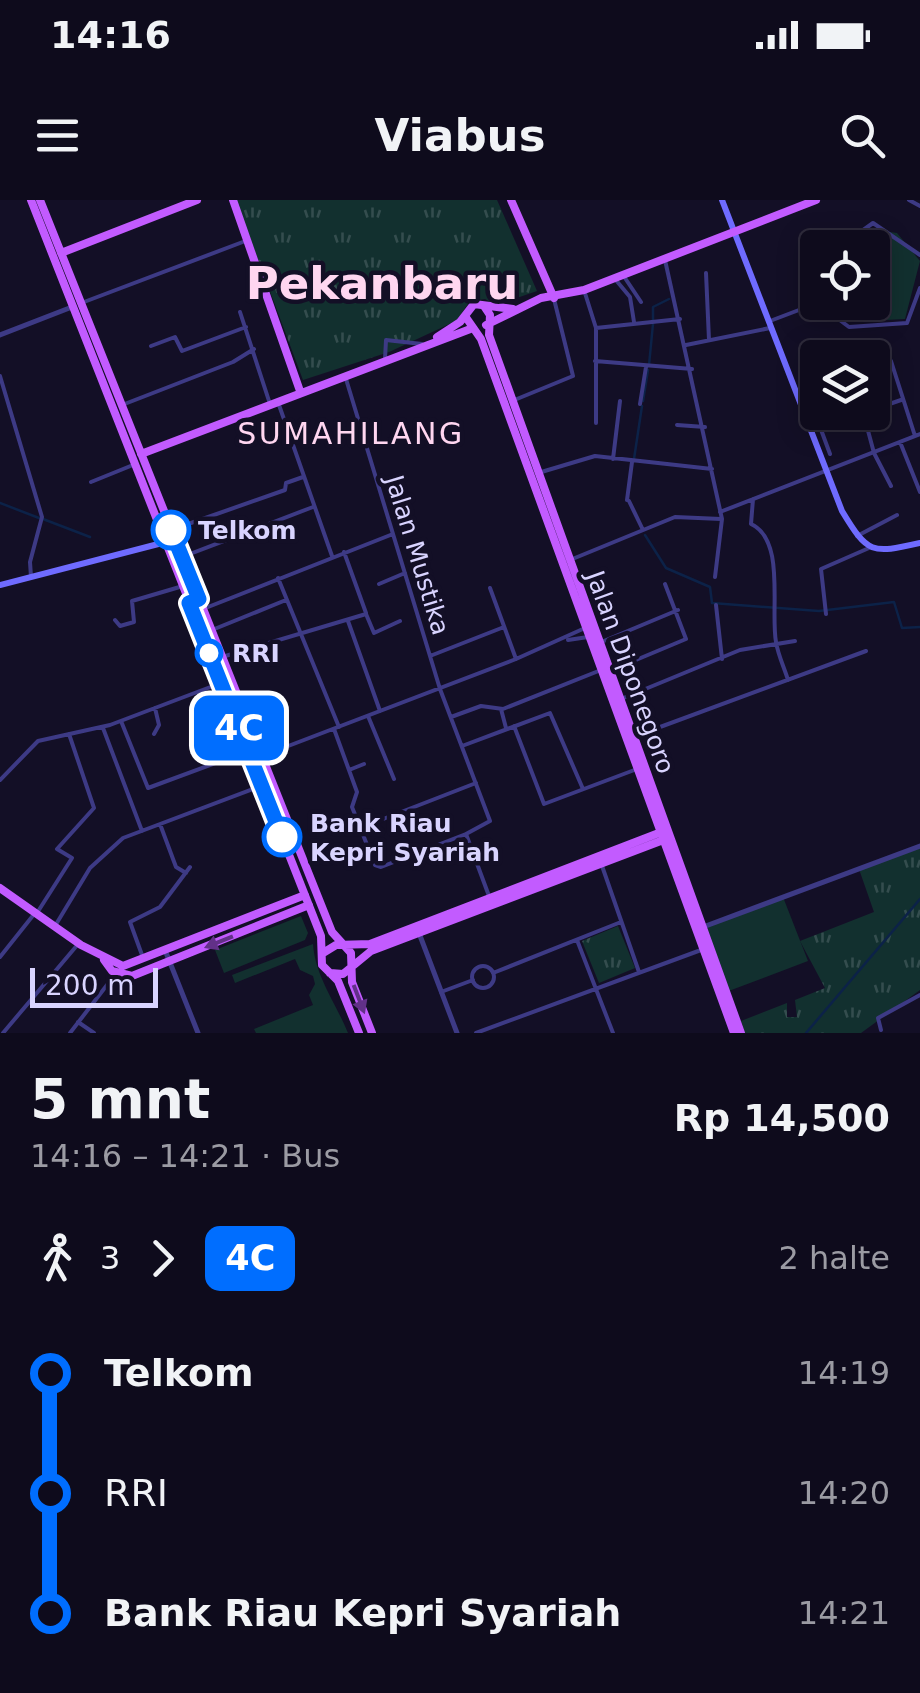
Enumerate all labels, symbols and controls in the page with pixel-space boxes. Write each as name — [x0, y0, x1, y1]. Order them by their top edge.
text: 14:16 — [50, 13, 171, 57]
icon: menu — [30, 108, 85, 163]
icon: search — [835, 108, 890, 163]
text: Viabus — [375, 109, 545, 162]
map controls — [800, 230, 890, 430]
button: locate — [800, 230, 890, 320]
district label: Pekanbaru — [246, 257, 518, 310]
button: layers — [800, 340, 890, 430]
district label: SUMAHILANG — [237, 416, 465, 451]
street label: Jalan Mustika — [379, 470, 456, 638]
marker: Telkom — [152, 511, 190, 549]
place label: Telkom — [198, 516, 296, 545]
street label: Jalan Diponegoro — [580, 565, 681, 777]
place label: RRI — [232, 639, 280, 668]
marker: RRI — [196, 640, 222, 666]
line badge: 4C — [194, 696, 284, 760]
text: 4C — [214, 708, 264, 748]
place label: Bank Riau Kepri Syariah — [310, 809, 500, 867]
marker: Bank Riau Kepri Syariah — [263, 818, 301, 856]
one-way arrow — [204, 934, 233, 950]
scale bar — [30, 963, 158, 1008]
text: 200 m — [45, 969, 135, 1002]
one-way arrow — [351, 984, 367, 1014]
text: 5 mnt — [30, 1067, 210, 1131]
text: Rp 14,500 — [674, 1096, 890, 1140]
text: 14:16 – 14:21 · Bus — [30, 1137, 340, 1175]
icon: walk — [30, 1231, 85, 1286]
icon: forward — [135, 1231, 190, 1286]
text: 4C — [225, 1238, 275, 1278]
text: 3 — [100, 1239, 120, 1277]
text: 2 halte — [778, 1239, 890, 1277]
text: Telkom — [104, 1351, 254, 1395]
text: 14:19 — [798, 1354, 890, 1392]
text: RRI — [104, 1471, 168, 1515]
text: 14:20 — [798, 1474, 890, 1512]
text: Bank Riau Kepri Syariah — [104, 1591, 621, 1635]
text: 14:21 — [798, 1594, 890, 1632]

